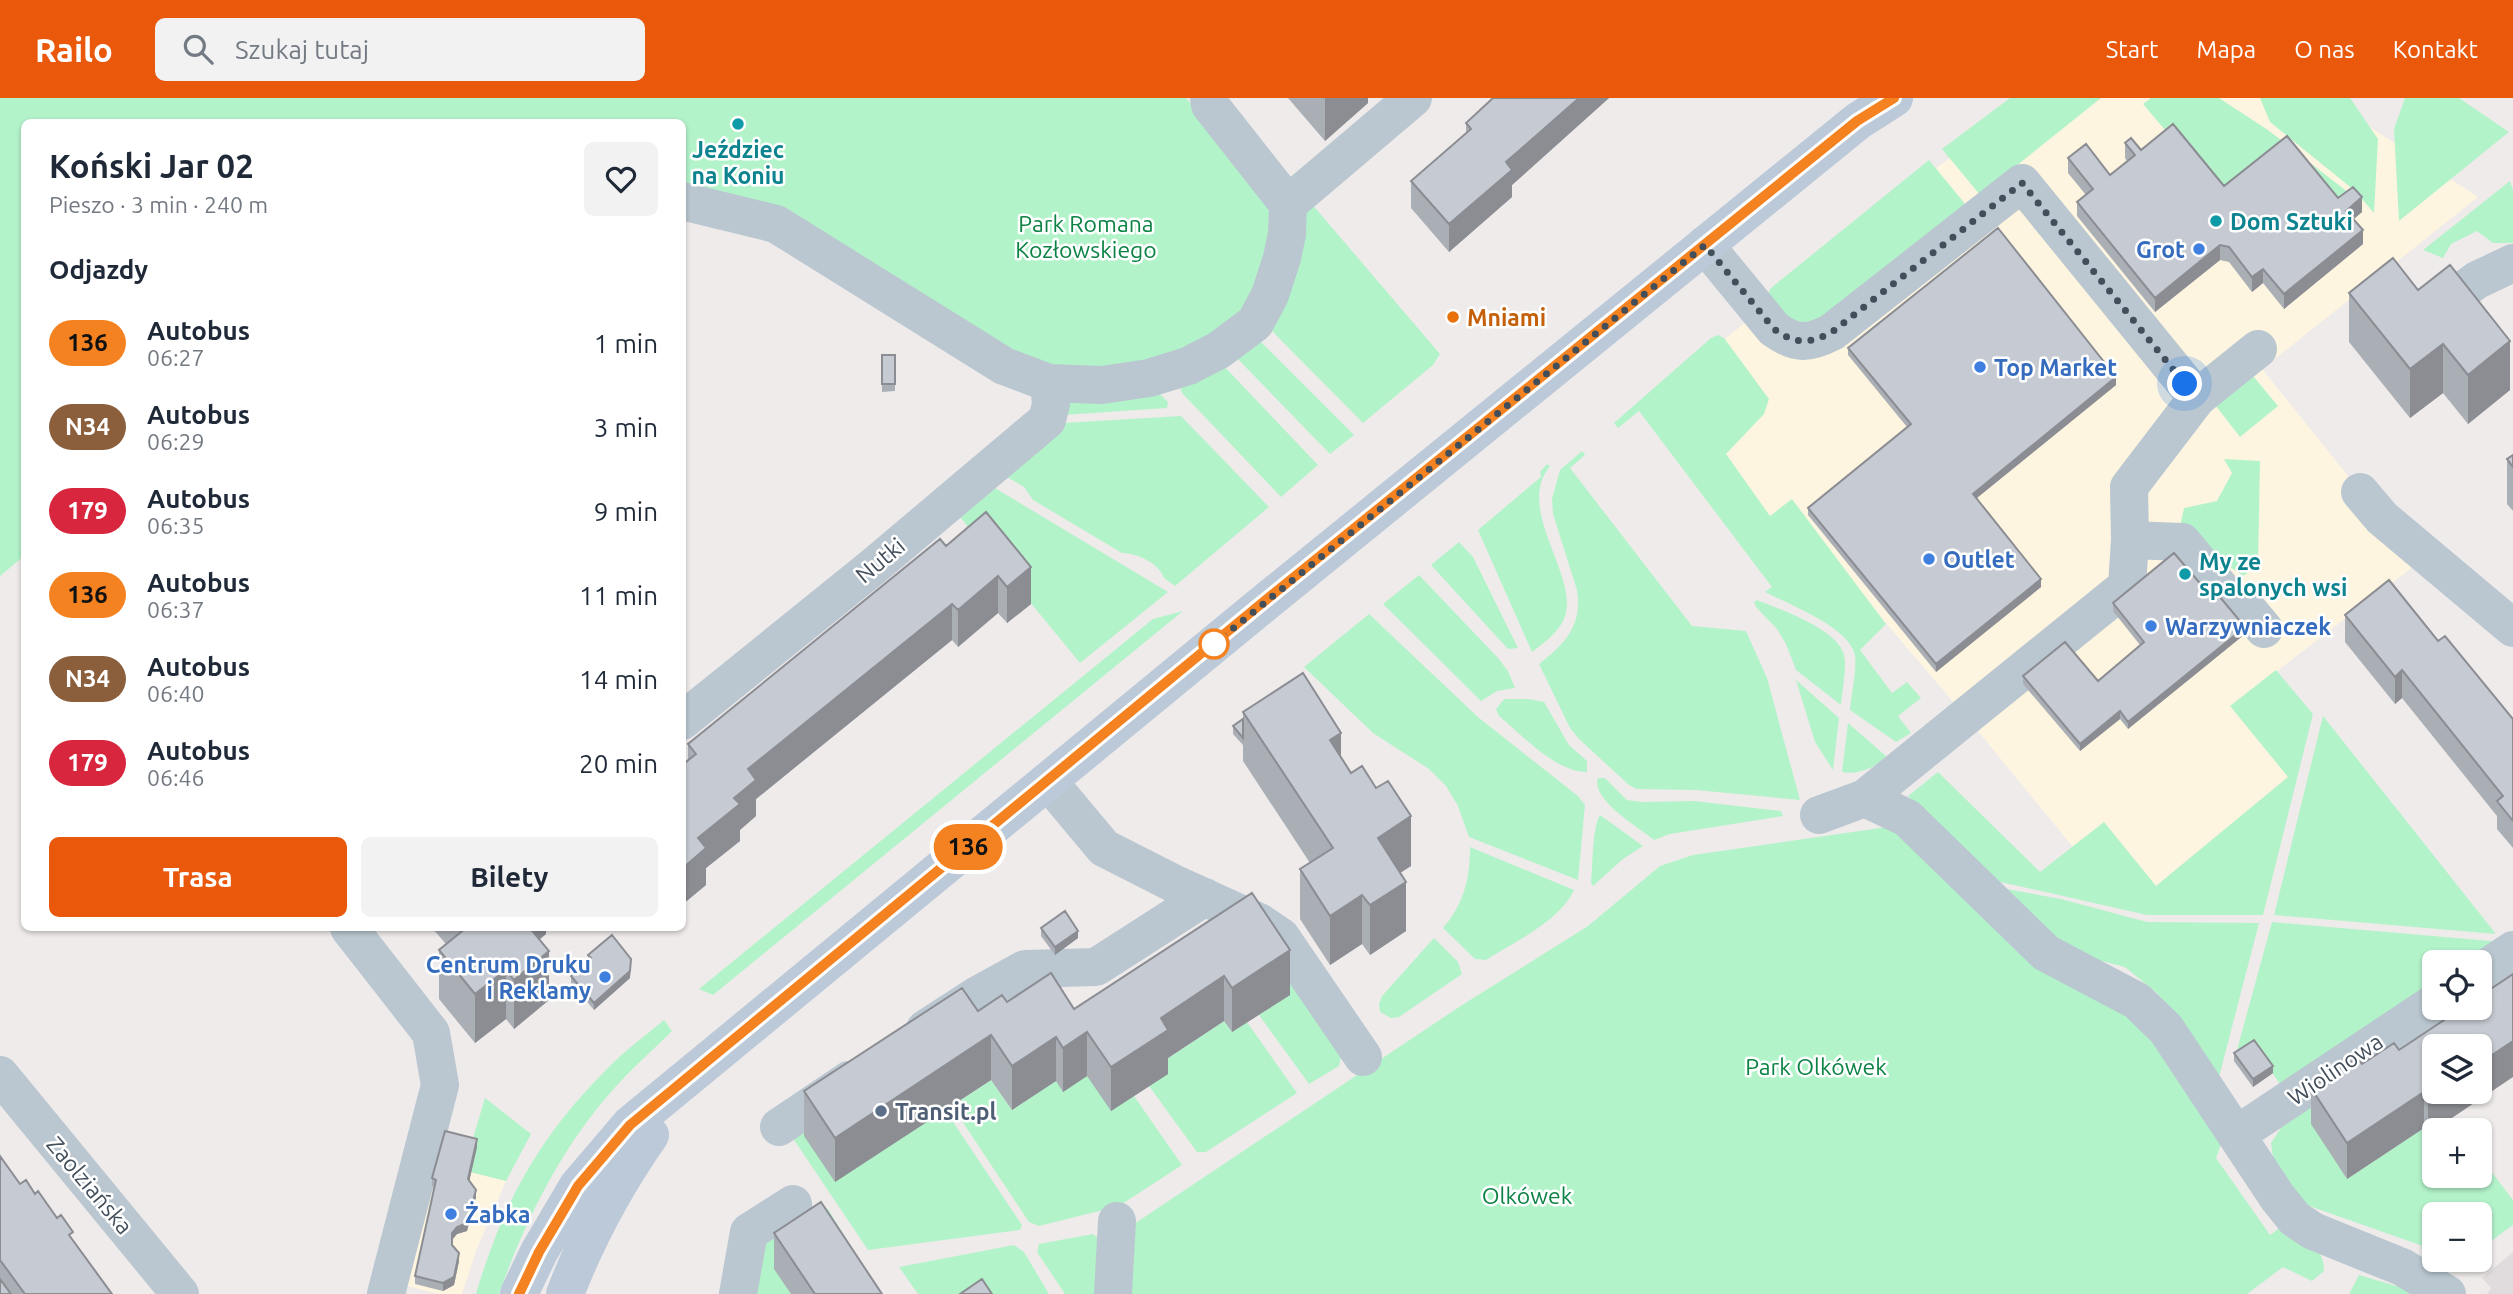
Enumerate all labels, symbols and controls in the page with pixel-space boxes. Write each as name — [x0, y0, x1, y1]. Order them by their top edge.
search box — [155, 18, 645, 81]
icon: search — [179, 30, 217, 68]
text: Railo — [35, 31, 113, 68]
text: Szukaj tutaj — [235, 35, 369, 64]
text: Start — [2106, 36, 2159, 63]
text: Mapa — [2197, 36, 2256, 63]
text: O nas — [2294, 36, 2355, 63]
text: Kontakt — [2393, 36, 2478, 63]
marker: Jeździec na Koniu — [730, 116, 746, 132]
place label: Jeździec na Koniu — [691, 137, 785, 188]
button: heart — [584, 142, 658, 216]
text: Koński Jar 02 — [49, 147, 254, 184]
text: Pieszo · 3 min · 240 m — [49, 192, 268, 217]
place label: Dom Sztuki — [2230, 209, 2353, 234]
park label: Park Romana Kozłowskiego — [1015, 211, 1157, 262]
marker: Dom Sztuki — [2208, 213, 2224, 229]
place label: Grot — [2136, 237, 2185, 262]
marker: Grot — [2191, 241, 2207, 257]
text: Odjazdy — [49, 255, 148, 284]
place label: Mniami — [1467, 305, 1546, 330]
marker: Mniami — [1445, 309, 1461, 325]
text: Autobus — [147, 316, 250, 345]
text: 136 — [67, 329, 108, 356]
text: 1 min — [594, 329, 658, 358]
text: 06:27 — [147, 345, 205, 370]
place label: Top Market — [1994, 355, 2117, 380]
marker: Top Market — [1972, 359, 1988, 375]
your location — [2167, 366, 2202, 401]
text: Autobus — [147, 400, 250, 429]
text: N34 — [65, 413, 110, 440]
text: 3 min — [594, 413, 658, 442]
text: 06:29 — [147, 429, 205, 454]
text: Autobus — [147, 484, 250, 513]
text: 179 — [67, 497, 108, 524]
text: 9 min — [594, 497, 658, 526]
text: 06:35 — [147, 513, 205, 538]
street label: Nutki — [851, 532, 909, 588]
place label: Outlet — [1943, 547, 2015, 572]
place label: My ze spalonych wsi — [2199, 549, 2347, 600]
marker: Outlet — [1921, 551, 1937, 567]
marker: My ze spalonych wsi — [2177, 566, 2193, 582]
text: Autobus — [147, 568, 250, 597]
text: 136 — [67, 581, 108, 608]
text: 11 min — [579, 581, 658, 610]
text: 06:37 — [147, 597, 205, 622]
place label: Warzywniaczek — [2165, 614, 2331, 639]
marker: Warzywniaczek — [2143, 618, 2159, 634]
unlabelled marker — [1199, 629, 1229, 659]
text: Autobus — [147, 652, 250, 681]
text: N34 — [65, 665, 110, 692]
text: 14 min — [579, 665, 658, 694]
text: 06:40 — [147, 681, 205, 706]
text: Autobus — [147, 736, 250, 765]
text: 179 — [67, 749, 108, 776]
text: 20 min — [579, 749, 658, 778]
text: 06:46 — [147, 765, 205, 790]
line badge: 136 — [928, 824, 1008, 870]
text: 136 — [948, 833, 988, 860]
button: Trasa — [49, 837, 347, 917]
button: Bilety — [361, 837, 658, 917]
map controls — [2422, 950, 2492, 1272]
button: locate — [2422, 950, 2492, 1020]
place label: Centrum Druku i Reklamy — [426, 952, 591, 1003]
marker: Centrum Druku i Reklamy — [597, 969, 613, 985]
street label: Wiolinowa — [2283, 1028, 2387, 1110]
button: layers — [2422, 1034, 2492, 1104]
park label: Park Olkówek — [1745, 1054, 1887, 1079]
place label: Transit.pl — [895, 1099, 997, 1124]
marker: Transit.pl — [873, 1103, 889, 1119]
button: + — [2422, 1118, 2492, 1188]
street label: Zaolziańska — [42, 1131, 138, 1239]
park label: Olkówek — [1482, 1183, 1573, 1208]
place label: Żabka — [465, 1201, 530, 1227]
button: − — [2422, 1202, 2492, 1272]
marker: Żabka — [443, 1206, 459, 1222]

